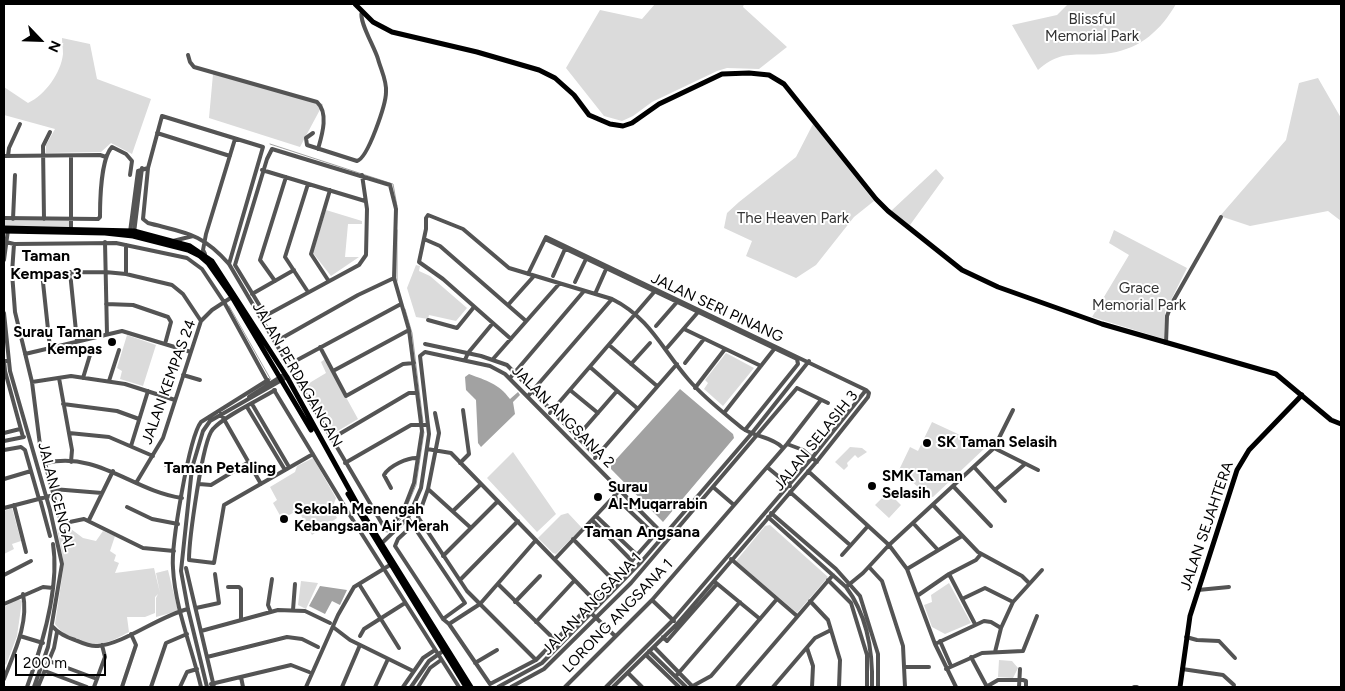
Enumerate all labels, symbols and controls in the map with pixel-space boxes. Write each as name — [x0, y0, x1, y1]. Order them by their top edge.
park label: Blissful Memorial Park — [1045, 11, 1139, 46]
north arrow — [15, 15, 65, 65]
text: N — [44, 38, 64, 55]
park label: The Heaven Park — [737, 210, 849, 228]
district label: Taman Kempas 3 — [10, 246, 82, 284]
street label: JALAN SERI PINANG — [648, 269, 786, 347]
park label: Grace Memorial Park — [1092, 280, 1186, 315]
street label: JALAN PERDAGANGAN — [248, 299, 346, 451]
street label: JALAN KEMPAS 24 — [138, 317, 200, 447]
place label: Surau Taman Kempas — [13, 324, 102, 359]
marker: Surau Taman Kempas — [106, 336, 118, 348]
street label: JALAN ANGSANA 2 — [508, 362, 618, 472]
street label: JALAN SELASIH 3 — [770, 387, 862, 495]
place label: SK Taman Selasih — [937, 434, 1057, 452]
marker: SK Taman Selasih — [921, 437, 933, 449]
street label: JALAN CENGAL — [34, 441, 78, 553]
district label: Taman Petaling — [164, 458, 276, 478]
street label: JALAN SEJAHTERA — [1176, 459, 1238, 593]
place label: SMK Taman Selasih — [882, 468, 963, 503]
place label: Surau Al-Muqarrabin — [608, 479, 708, 514]
marker: SMK Taman Selasih — [866, 480, 878, 492]
marker: Surau Al-Muqarrabin — [592, 491, 604, 503]
place label: Sekolah Menengah Kebangsaan Air Merah — [294, 501, 449, 536]
marker: Sekolah Menengah Kebangsaan Air Merah — [278, 513, 290, 525]
district label: Taman Angsana — [584, 522, 700, 542]
street label: JALAN ANGSANA 1 — [539, 549, 645, 659]
street label: LORONG ANGSANA 1 — [559, 555, 677, 677]
scale bar — [18, 644, 109, 676]
text: 200 m — [23, 654, 67, 672]

